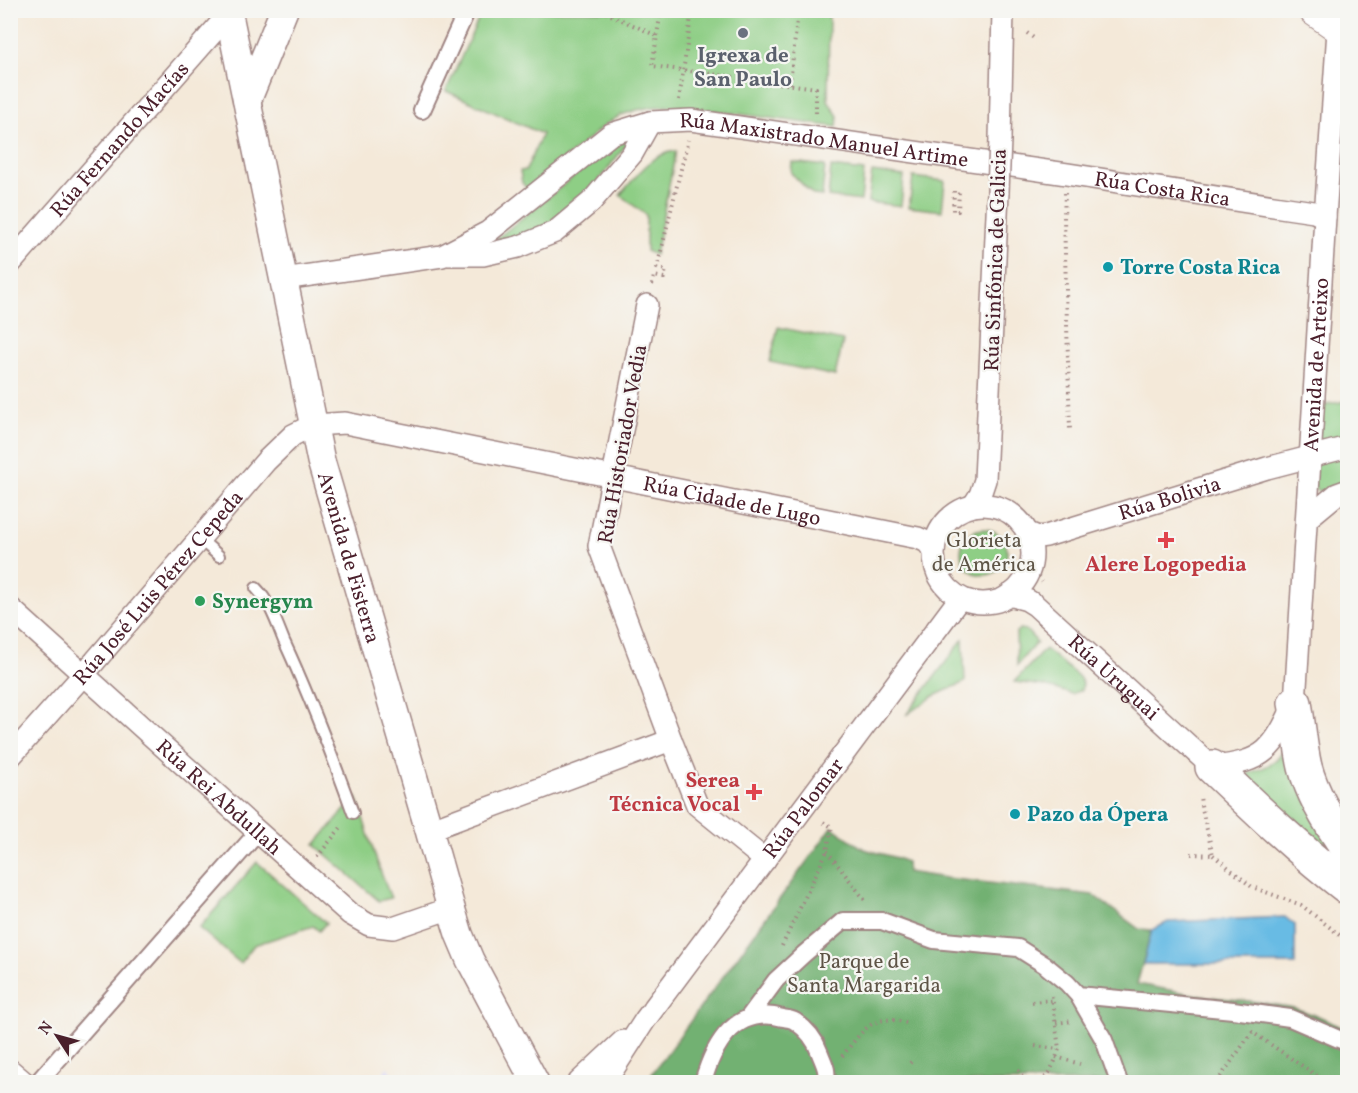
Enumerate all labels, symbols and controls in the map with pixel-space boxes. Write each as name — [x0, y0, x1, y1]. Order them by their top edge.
marker: Igrexa de San Paulo — [736, 26, 750, 40]
place label: Igrexa de San Paulo — [694, 42, 792, 95]
street label: Rúa Fernando Macías — [44, 56, 197, 224]
street label: Rúa Maxistrado Manuel Artime — [679, 107, 970, 176]
street label: Rúa Sinfónica de Galicia — [978, 148, 1015, 372]
street label: Rúa Costa Rica — [1092, 165, 1232, 215]
place label: Torre Costa Rica — [1120, 254, 1280, 283]
marker: Torre Costa Rica — [1101, 260, 1115, 274]
street label: Avenida de Arteixo — [1298, 277, 1337, 453]
street label: Rúa Historiador Vedia — [592, 342, 655, 546]
street label: Avenida de Fisterra — [309, 469, 387, 647]
street label: Rúa Cidade de Lugo — [640, 470, 823, 534]
street label: Rúa Bolivia — [1115, 470, 1225, 529]
street label: Rúa José Luis Pérez Cepeda — [67, 485, 251, 692]
park label: Glorieta de América — [932, 527, 1036, 580]
marker: Alere Logopedia — [1157, 531, 1175, 549]
place label: Alere Logopedia — [1085, 551, 1247, 580]
place label: Synergym — [212, 588, 313, 617]
marker: Synergym — [193, 594, 207, 608]
street label: Rúa Uruguai — [1061, 629, 1165, 728]
street label: Rúa Rei Abdullah — [149, 733, 288, 863]
street label: Rúa Palomar — [757, 753, 852, 865]
place label: Serea Técnica Vocal — [609, 767, 740, 820]
marker: Serea Técnica Vocal — [745, 783, 763, 801]
place label: Pazo da Ópera — [1027, 801, 1168, 830]
marker: Pazo da Ópera — [1008, 807, 1022, 821]
park label: Parque de Santa Margarida — [787, 948, 941, 1001]
north arrow — [27, 1006, 87, 1066]
text: N — [34, 1017, 59, 1040]

